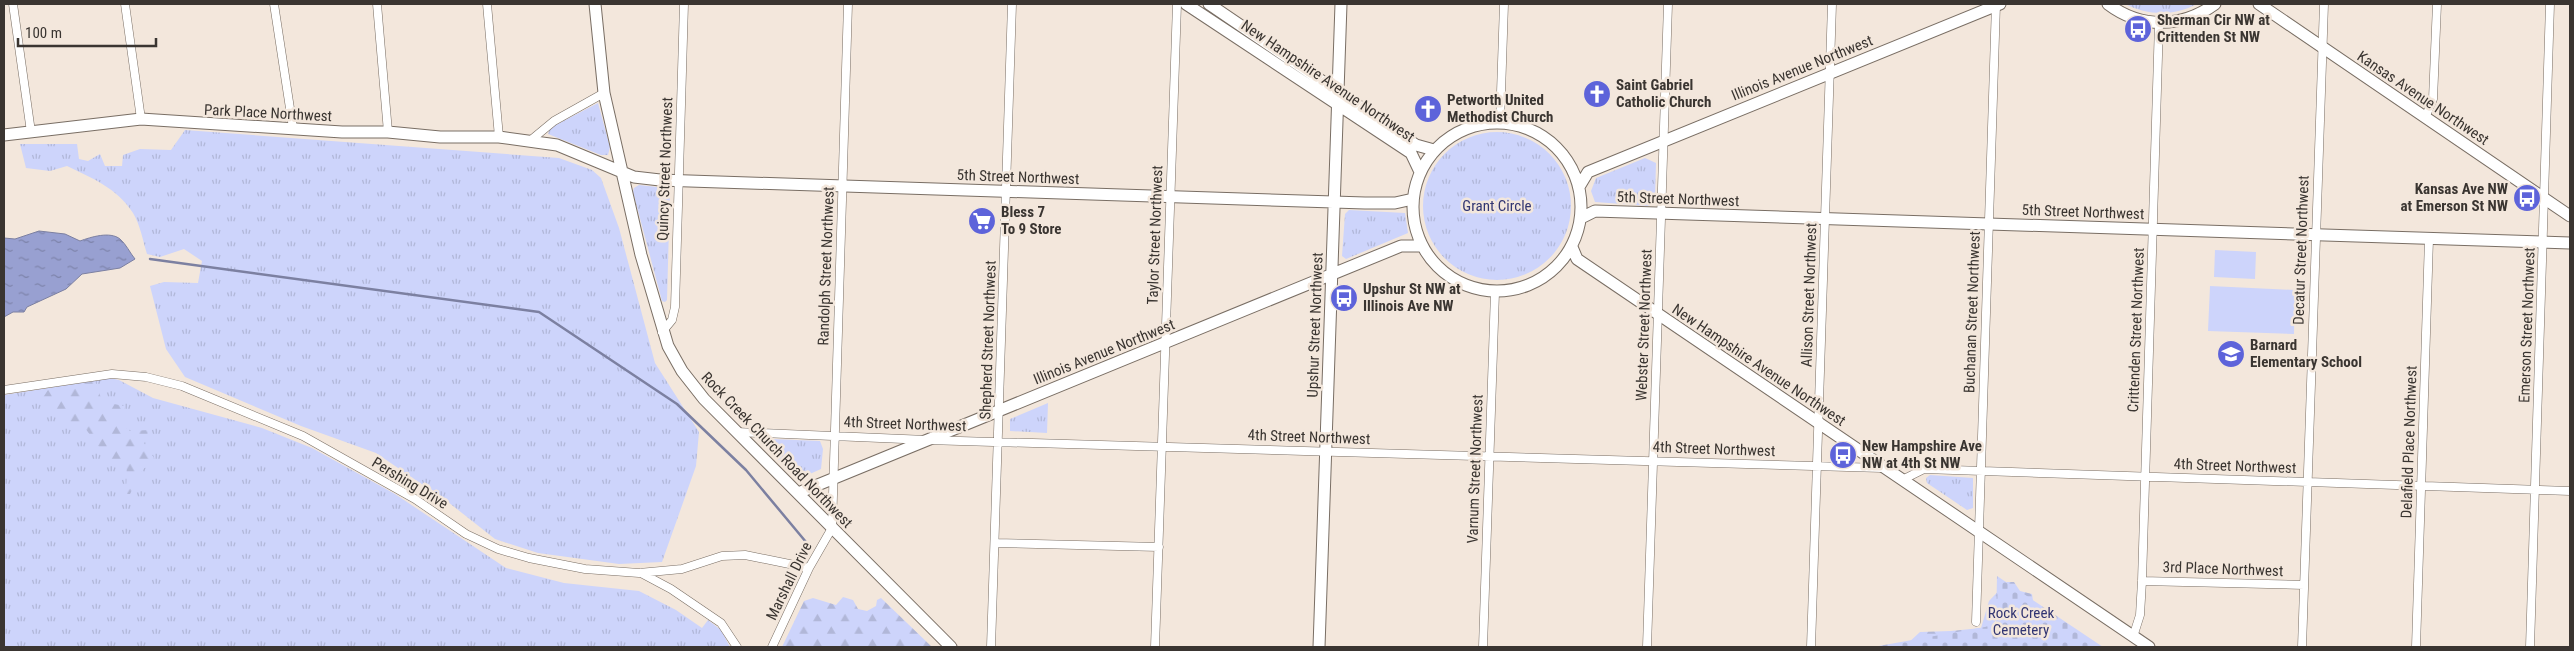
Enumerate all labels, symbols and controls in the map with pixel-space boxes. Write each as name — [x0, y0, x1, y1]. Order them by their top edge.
place label: Sherman Cir NW at Crittenden St NW — [2157, 11, 2270, 46]
bus stop icon: Sherman Cir NW at Crittenden St NW — [2123, 14, 2153, 44]
scale bar — [18, 15, 155, 47]
street label: New Hampshire Avenue Northwest — [1238, 16, 1418, 146]
text: 100 m — [25, 24, 62, 42]
street label: Illinois Avenue Northwest — [1729, 31, 1875, 105]
street label: Kansas Avenue Northwest — [2354, 47, 2492, 149]
place label: Saint Gabriel Catholic Church — [1616, 76, 1711, 111]
church icon: Saint Gabriel Catholic Church — [1582, 79, 1612, 109]
place label: Petworth United Methodist Church — [1447, 91, 1554, 126]
church icon: Petworth United Methodist Church — [1413, 94, 1443, 124]
street label: Quincy Street Northwest — [653, 97, 677, 241]
street label: Park Place Northwest — [204, 101, 332, 125]
street label: Taylor Street Northwest — [1144, 165, 1166, 305]
street label: 5th Street Northwest — [956, 166, 1080, 188]
street label: Decatur Street Northwest — [2289, 175, 2313, 325]
place label: Kansas Ave NW at Emerson St NW — [2401, 180, 2508, 215]
bus stop icon: Kansas Ave NW at Emerson St NW — [2512, 183, 2542, 213]
street label: Randolph Street Northwest — [814, 186, 838, 346]
street label: 5th Street Northwest — [1616, 188, 1740, 210]
park label: Grant Circle — [1462, 197, 1532, 215]
street label: 5th Street Northwest — [2021, 201, 2145, 223]
place label: Bless 7 To 9 Store — [1001, 203, 1062, 238]
supermarket icon: Bless 7 To 9 Store — [967, 206, 997, 236]
street label: Allison Street Northwest — [1797, 223, 1821, 367]
street label: Buchanan Street Northwest — [1960, 231, 1984, 393]
street label: Crittenden Street Northwest — [2124, 247, 2148, 413]
street label: Emerson Street Northwest — [2515, 247, 2539, 403]
street label: Webster Street Northwest — [1632, 249, 1656, 401]
street label: Upshur Street Northwest — [1303, 252, 1327, 398]
street label: Shepherd Street Northwest — [976, 260, 1000, 420]
place label: Upshur St NW at Illinois Ave NW — [1363, 280, 1461, 315]
bus stop icon: Upshur St NW at Illinois Ave NW — [1329, 283, 1359, 313]
street label: New Hampshire Avenue Northwest — [1669, 300, 1849, 430]
street label: Illinois Avenue Northwest — [1031, 315, 1177, 389]
place label: Barnard Elementary School — [2250, 336, 2362, 371]
school or university icon: Barnard Elementary School — [2216, 339, 2246, 369]
street label: Delafield Place Northwest — [2397, 365, 2421, 519]
street label: Rock Creek Church Road Northwest — [698, 368, 856, 532]
street label: Varnum Street Northwest — [1463, 394, 1487, 544]
street label: 4th Street Northwest — [843, 413, 967, 435]
street label: 4th Street Northwest — [1247, 426, 1371, 448]
place label: New Hampshire Ave NW at 4th St NW — [1862, 437, 1982, 472]
street label: 4th Street Northwest — [1652, 438, 1776, 460]
bus stop icon: New Hampshire Ave NW at 4th St NW — [1828, 440, 1858, 470]
street label: Pershing Drive — [369, 453, 451, 513]
street label: 4th Street Northwest — [2173, 455, 2297, 477]
street label: Marshall Drive — [762, 539, 816, 623]
street label: 3rd Place Northwest — [2162, 558, 2284, 580]
park label: Rock Creek Cemetery — [1988, 604, 2054, 639]

